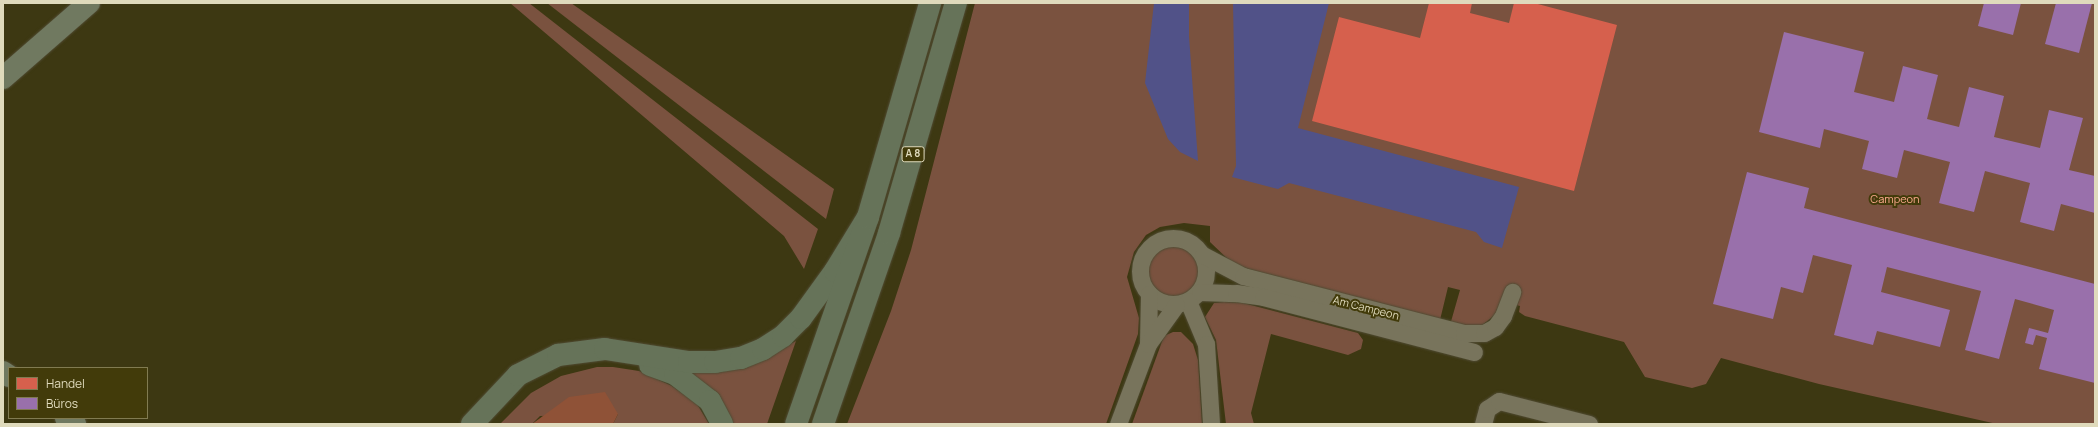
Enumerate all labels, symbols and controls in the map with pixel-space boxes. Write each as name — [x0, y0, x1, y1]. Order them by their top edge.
road number: A 8 — [901, 146, 925, 162]
park label: Campeon — [1870, 192, 1920, 206]
street label: Am Campeon — [1332, 293, 1400, 323]
legend — [8, 367, 148, 419]
text: Handel — [46, 375, 85, 392]
text: Büros — [46, 395, 78, 412]

